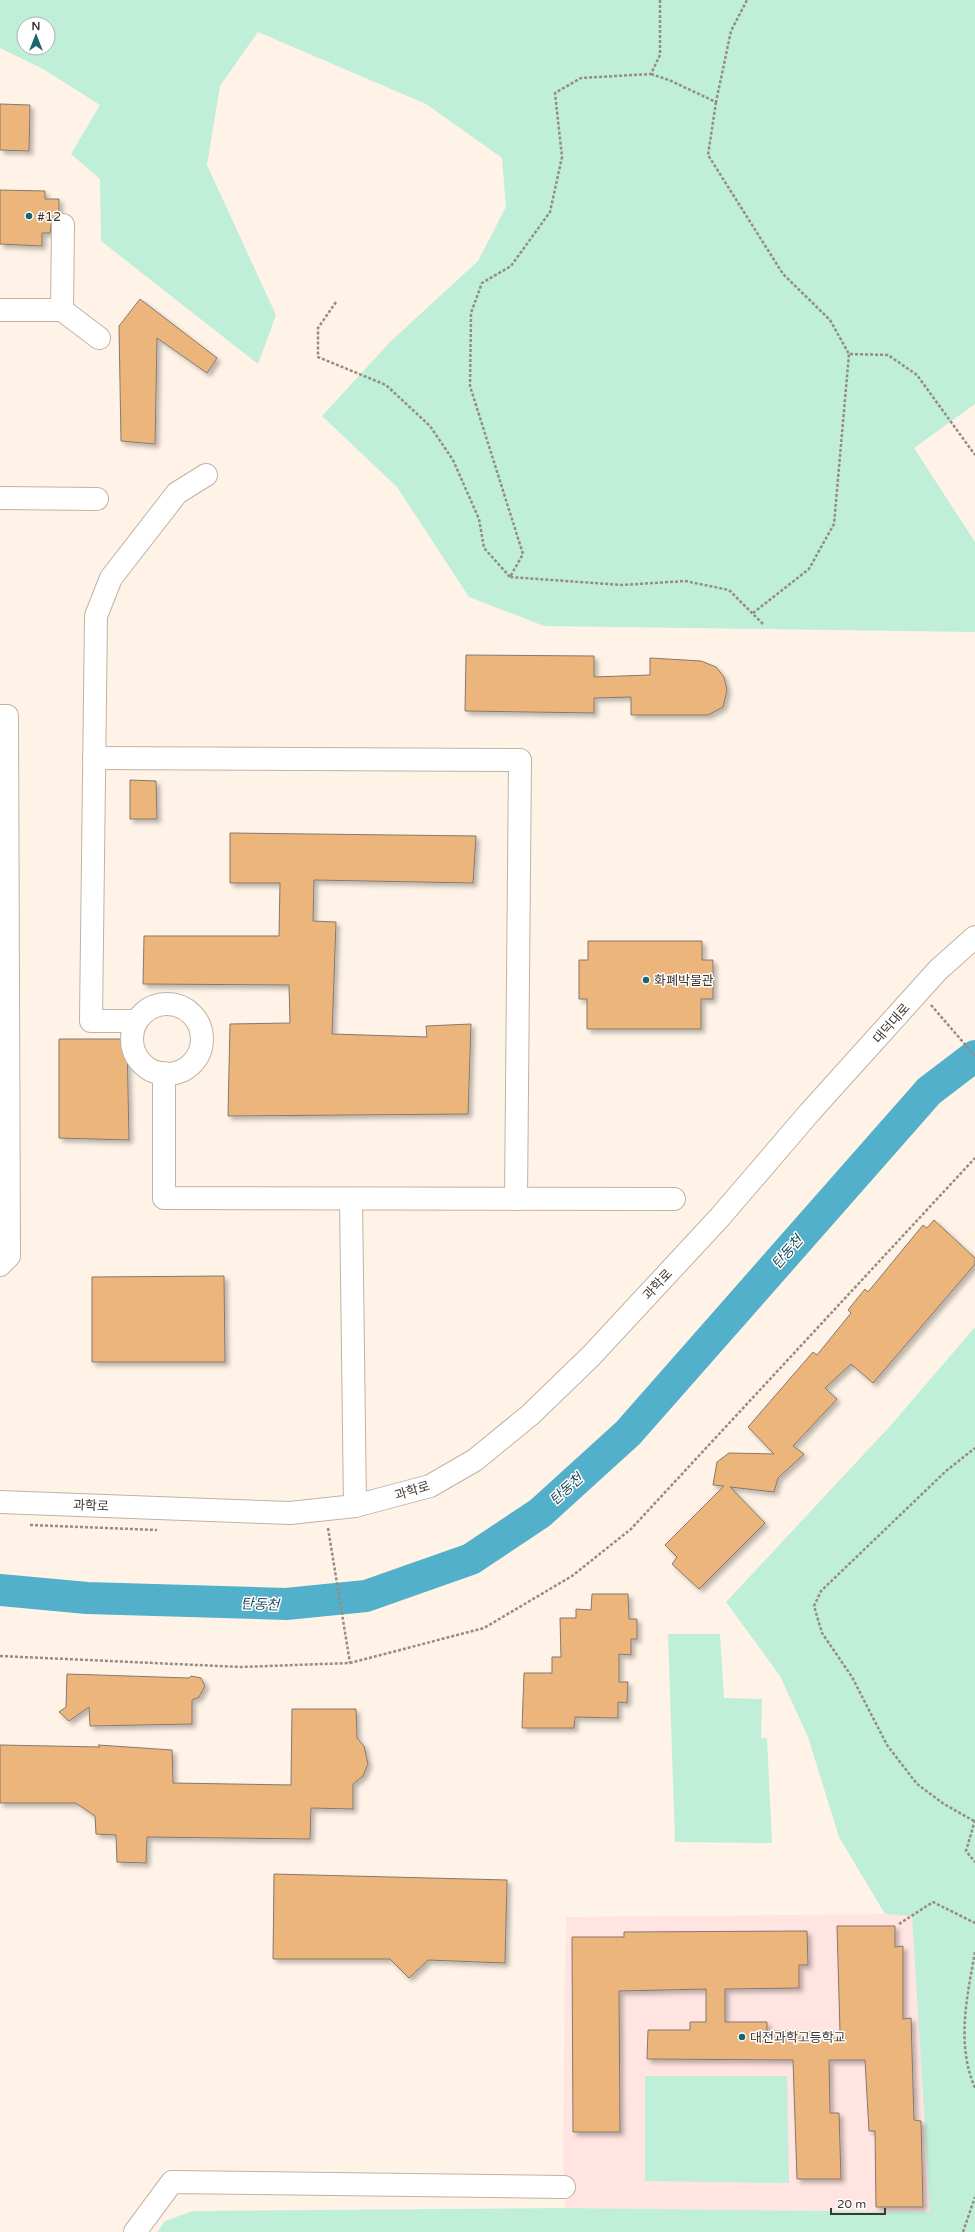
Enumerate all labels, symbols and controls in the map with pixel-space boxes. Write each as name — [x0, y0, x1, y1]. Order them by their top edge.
north arrow — [16, 16, 56, 56]
text: N — [32, 20, 40, 33]
place label: #12 — [37, 209, 61, 225]
marker: #12 — [24, 211, 34, 221]
place label: 화폐박물관 — [654, 973, 714, 989]
marker: 화폐박물관 — [641, 975, 651, 985]
street label: 대덕대로 — [870, 1000, 914, 1047]
water label: 탄동천 — [768, 1231, 807, 1272]
street label: 과학로 — [640, 1266, 676, 1303]
water label: 탄동천 — [546, 1469, 587, 1509]
street label: 과학로 — [393, 1478, 432, 1504]
street label: 과학로 — [73, 1497, 109, 1515]
water label: 탄동천 — [240, 1595, 281, 1614]
place label: 대전과학고등학교 — [750, 2030, 846, 2046]
marker: 대전과학고등학교 — [737, 2032, 747, 2042]
scale bar — [831, 2190, 885, 2216]
text: 20 m — [837, 2197, 866, 2211]

